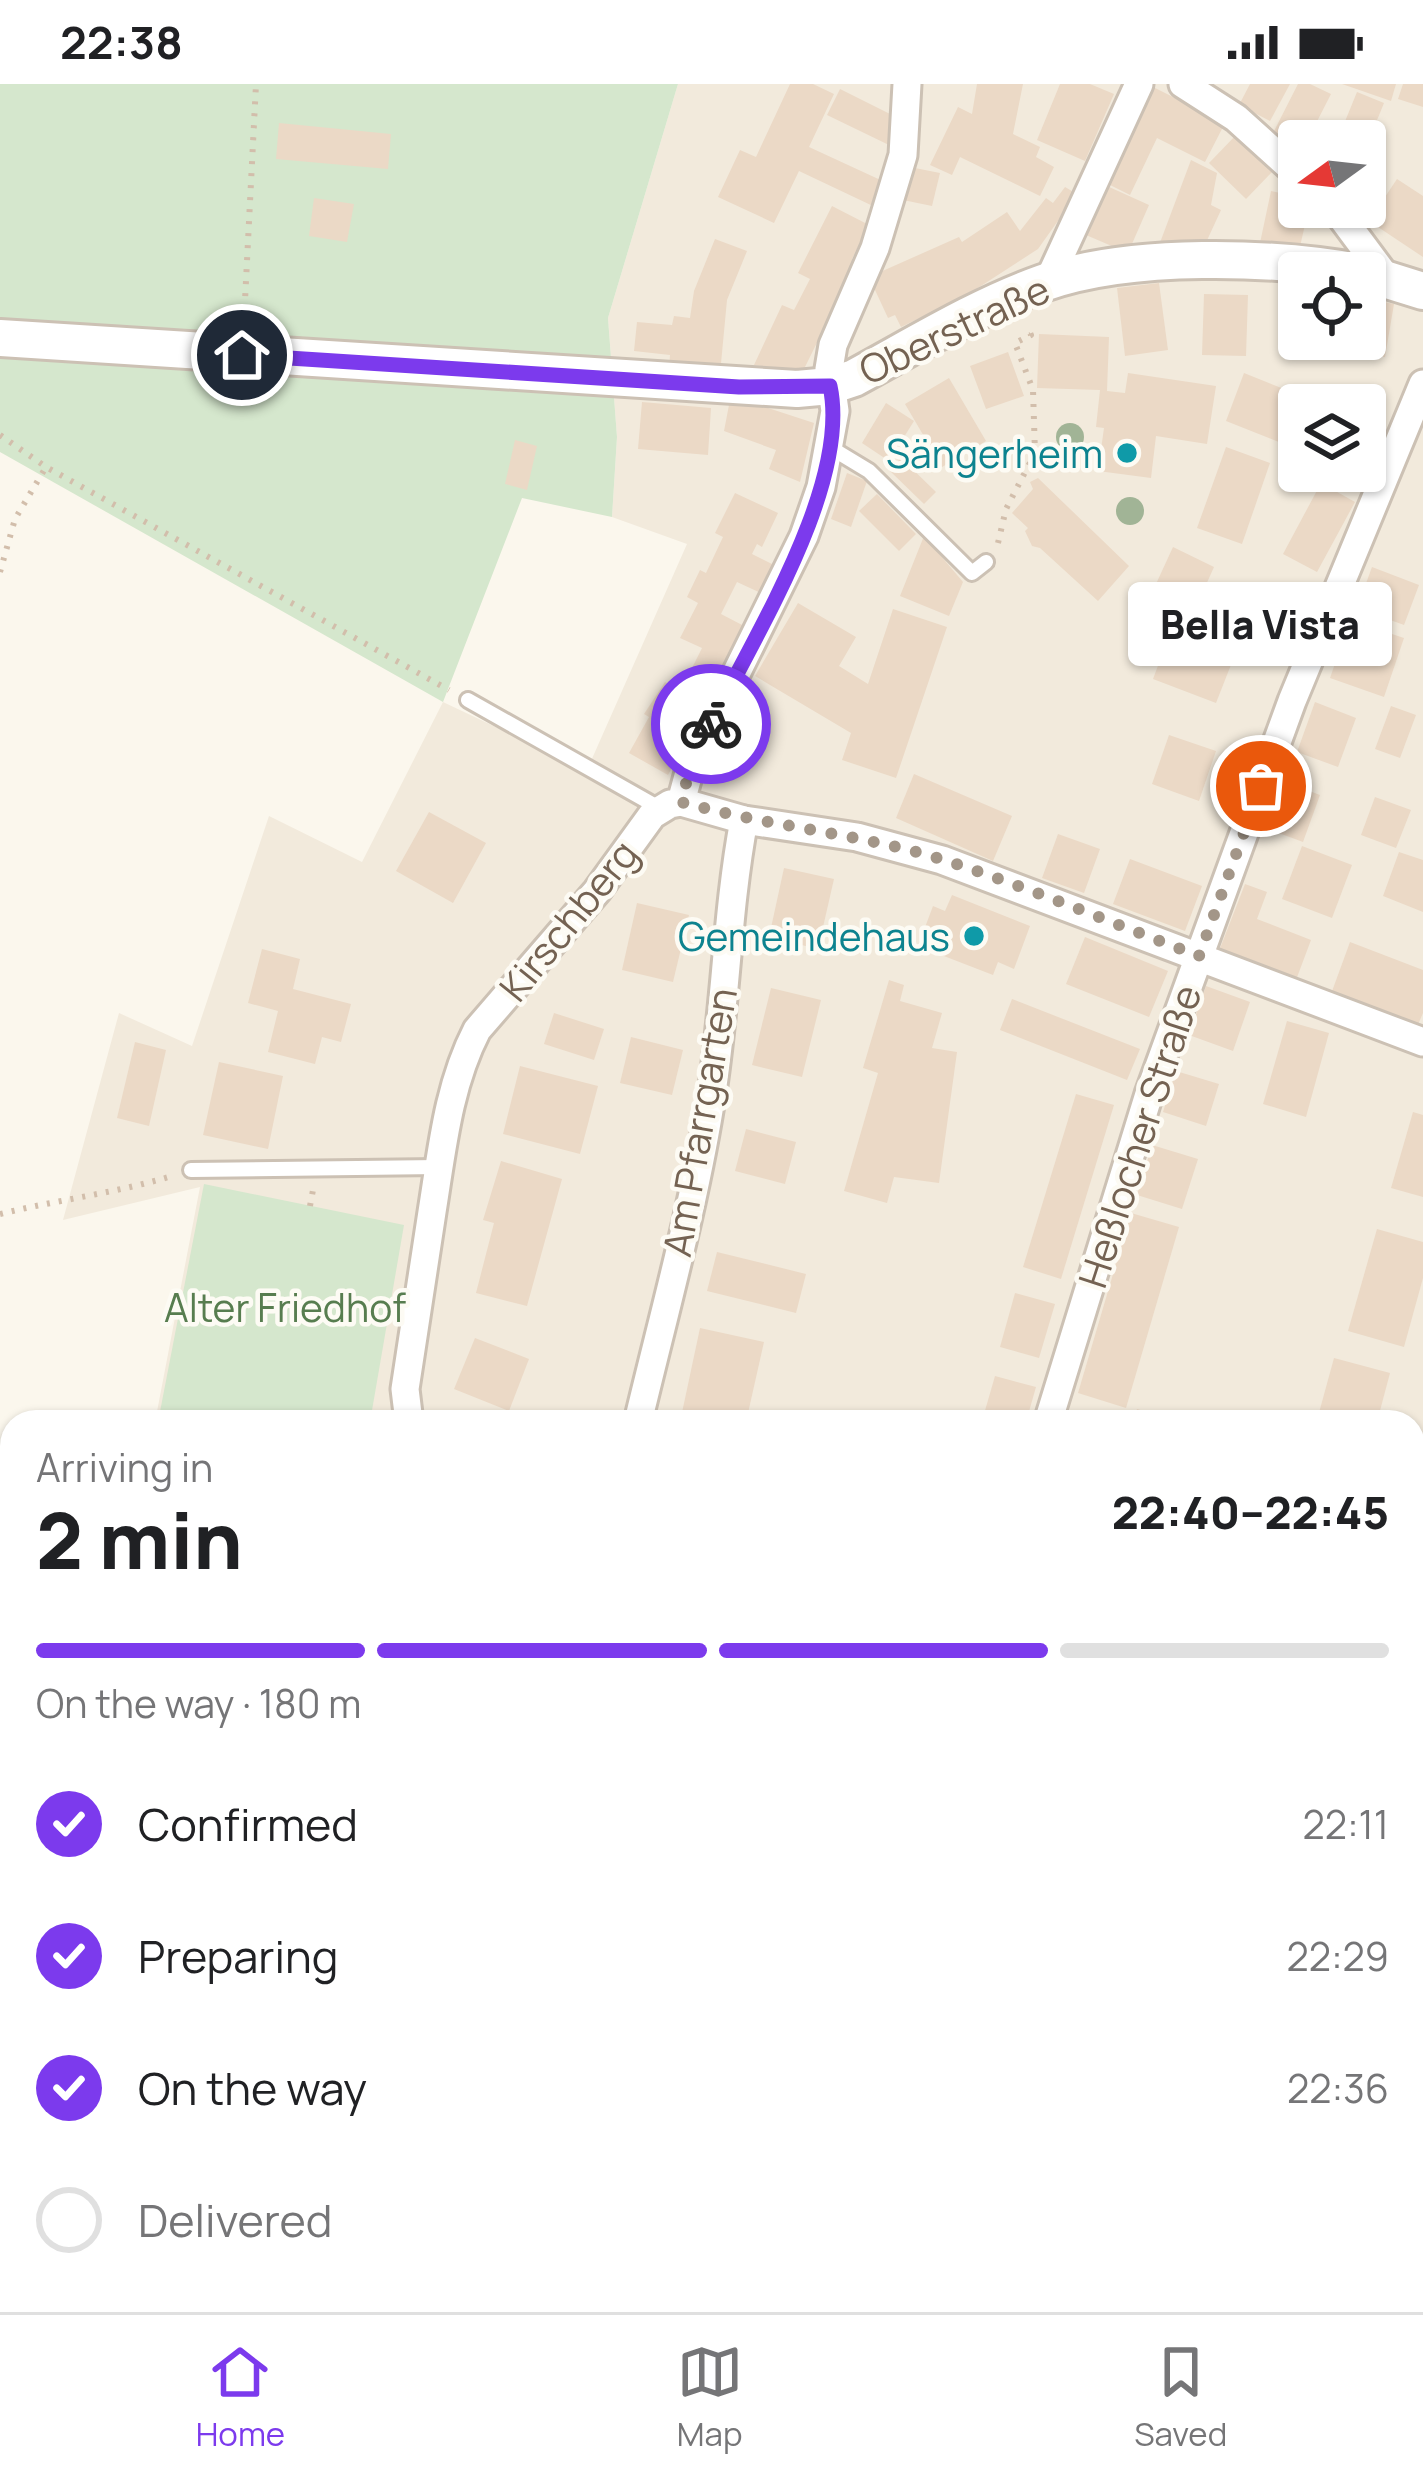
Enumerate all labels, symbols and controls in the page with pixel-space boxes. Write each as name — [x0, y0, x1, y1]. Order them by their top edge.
text: 22:38 — [60, 11, 183, 73]
north arrow — [1278, 120, 1386, 228]
map controls — [1278, 120, 1386, 492]
button: locate — [1278, 252, 1386, 360]
street label: Oberstraße — [850, 261, 1058, 397]
pin — [191, 304, 293, 406]
icon: home — [209, 322, 275, 388]
button: layers — [1278, 384, 1386, 492]
place label: Sängerheim — [886, 426, 1103, 480]
marker: Sängerheim — [1114, 440, 1140, 466]
callout: Bella Vista — [1129, 582, 1393, 666]
text: Bella Vista — [1160, 597, 1360, 651]
courier — [651, 664, 771, 784]
icon: bike — [678, 691, 744, 757]
pin — [1210, 735, 1312, 837]
icon: bag — [1228, 753, 1294, 819]
street label: Kirschberg — [486, 828, 650, 1012]
place label: Gemeindehaus — [678, 909, 950, 963]
marker: Gemeindehaus — [961, 923, 987, 949]
street label: Heßlocher Straße — [1065, 978, 1213, 1294]
street label: Am Pfarrgarten — [649, 983, 749, 1261]
park label: Alter Friedhof — [164, 1280, 406, 1334]
text: Arriving in — [36, 1440, 213, 1494]
text: 22:40–22:45 — [1112, 1481, 1389, 1543]
text: 2 min — [36, 1486, 243, 1592]
text: On the way · 180 m — [36, 1676, 361, 1730]
icon: check — [36, 1791, 102, 1857]
text: Confirmed — [138, 1793, 358, 1855]
text: 22:11 — [1302, 1797, 1389, 1851]
icon: check — [36, 1923, 102, 1989]
text: Preparing — [138, 1925, 338, 1987]
text: 22:29 — [1286, 1929, 1389, 1983]
icon: check — [36, 2055, 102, 2121]
text: On the way — [138, 2057, 367, 2119]
text: 22:36 — [1287, 2061, 1389, 2115]
text: Delivered — [138, 2189, 333, 2251]
tab: Home — [196, 2339, 285, 2456]
tab: Map — [677, 2339, 743, 2456]
tab: Saved — [1134, 2339, 1227, 2456]

